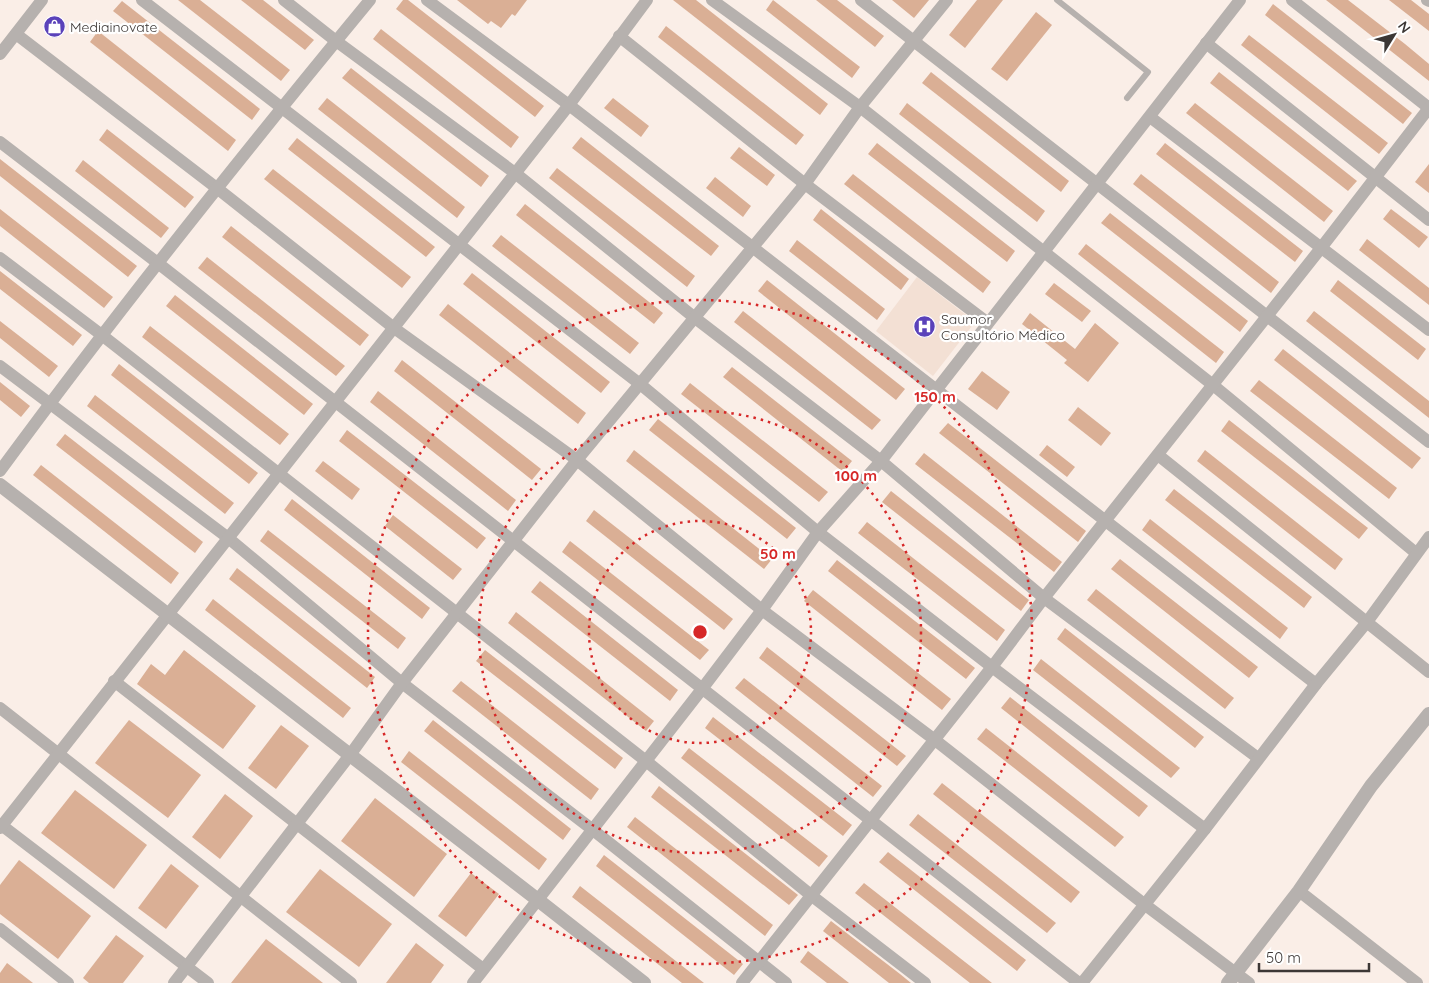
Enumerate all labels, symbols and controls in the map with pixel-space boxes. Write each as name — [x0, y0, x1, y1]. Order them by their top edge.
north arrow — [1369, 10, 1419, 60]
shop icon: Mediainovate — [42, 15, 66, 39]
place label: Mediainovate — [70, 18, 157, 36]
text: N — [1394, 18, 1415, 37]
place label: Saumor Consultório Médico — [941, 310, 1065, 344]
hospital icon: Saumor Consultório Médico — [913, 315, 937, 339]
text: 150 m — [914, 387, 956, 406]
text: 100 m — [835, 466, 877, 485]
text: 50 m — [760, 544, 796, 563]
centre of rings — [691, 623, 709, 641]
scale bar — [1259, 940, 1369, 972]
text: 50 m — [1266, 948, 1301, 967]

